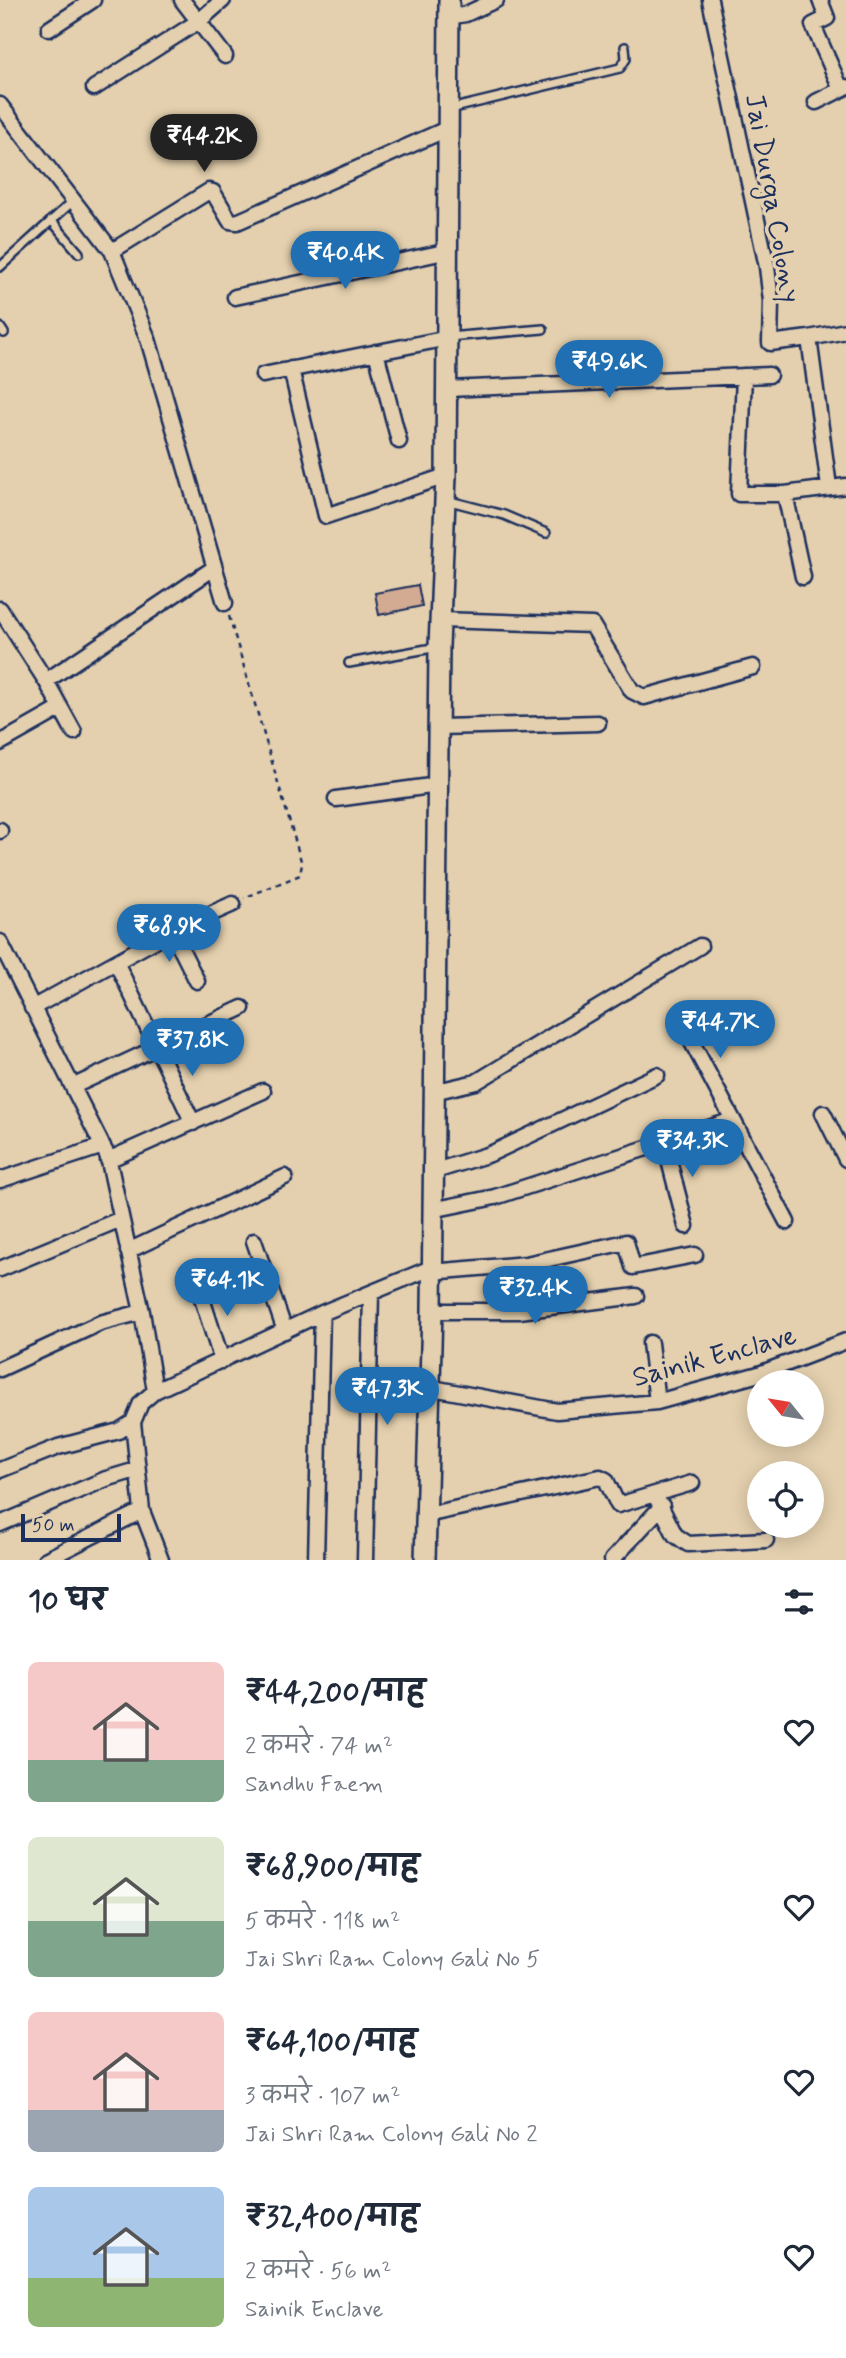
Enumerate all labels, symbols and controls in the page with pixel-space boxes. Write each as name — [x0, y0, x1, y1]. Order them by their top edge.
street label: Jai Durga Colony — [733, 91, 808, 306]
pin: ₹44.2K — [147, 114, 261, 174]
text: ₹44.2K — [166, 122, 242, 152]
pin: ₹40.4K — [288, 232, 402, 291]
text: ₹40.4K — [307, 239, 383, 269]
pin: ₹49.6K — [552, 340, 666, 400]
text: ₹49.6K — [571, 348, 647, 378]
pin: ₹68.9K — [112, 904, 226, 964]
text: ₹68.9K — [133, 912, 205, 942]
pin: ₹44.7K — [663, 1000, 777, 1060]
text: ₹44.7K — [681, 1008, 759, 1038]
pin: ₹37.8K — [135, 1018, 249, 1078]
text: ₹37.8K — [156, 1026, 228, 1056]
pin: ₹34.3K — [635, 1120, 749, 1179]
text: ₹34.3K — [656, 1127, 728, 1157]
pin: ₹64.1K — [170, 1258, 284, 1318]
text: ₹64.1K — [191, 1266, 263, 1296]
pin: ₹32.4K — [478, 1266, 592, 1326]
text: ₹32.4K — [499, 1274, 571, 1304]
street label: Sainik Enclave — [629, 1318, 801, 1397]
pin: ₹47.3K — [330, 1368, 444, 1427]
north arrow — [747, 1370, 824, 1447]
map controls — [747, 1370, 824, 1538]
text: ₹47.3K — [351, 1375, 423, 1405]
button: locate — [747, 1461, 824, 1538]
scale bar — [21, 1511, 121, 1543]
text: 50 m — [32, 1513, 75, 1538]
text: 10 घर — [28, 1582, 107, 1621]
icon: filters — [780, 1583, 818, 1621]
text: ₹44,200/माह — [245, 1673, 425, 1712]
icon: home — [84, 1690, 168, 1774]
icon: heart — [780, 1713, 818, 1751]
text: 2 कमरे · 74 m² — [245, 1732, 393, 1762]
text: Sandhu Faem — [245, 1770, 383, 1800]
text: ₹68,900/माह — [245, 1848, 419, 1887]
icon: home — [84, 1865, 168, 1949]
icon: heart — [780, 1888, 818, 1926]
text: 5 कमरे · 118 m² — [245, 1907, 400, 1937]
text: Jai Shri Ram Colony Gali No 5 — [245, 1945, 540, 1975]
text: ₹64,100/माह — [245, 2023, 417, 2062]
icon: home — [84, 2040, 168, 2124]
icon: heart — [780, 2063, 818, 2101]
text: 3 कमरे · 107 m² — [245, 2082, 400, 2112]
text: Jai Shri Ram Colony Gali No 2 — [245, 2120, 538, 2150]
text: ₹32,400/माह — [245, 2198, 419, 2237]
icon: home — [84, 2215, 168, 2299]
icon: heart — [780, 2238, 818, 2276]
text: 2 कमरे · 56 m² — [245, 2257, 392, 2287]
text: Sainik Enclave — [245, 2295, 383, 2325]

